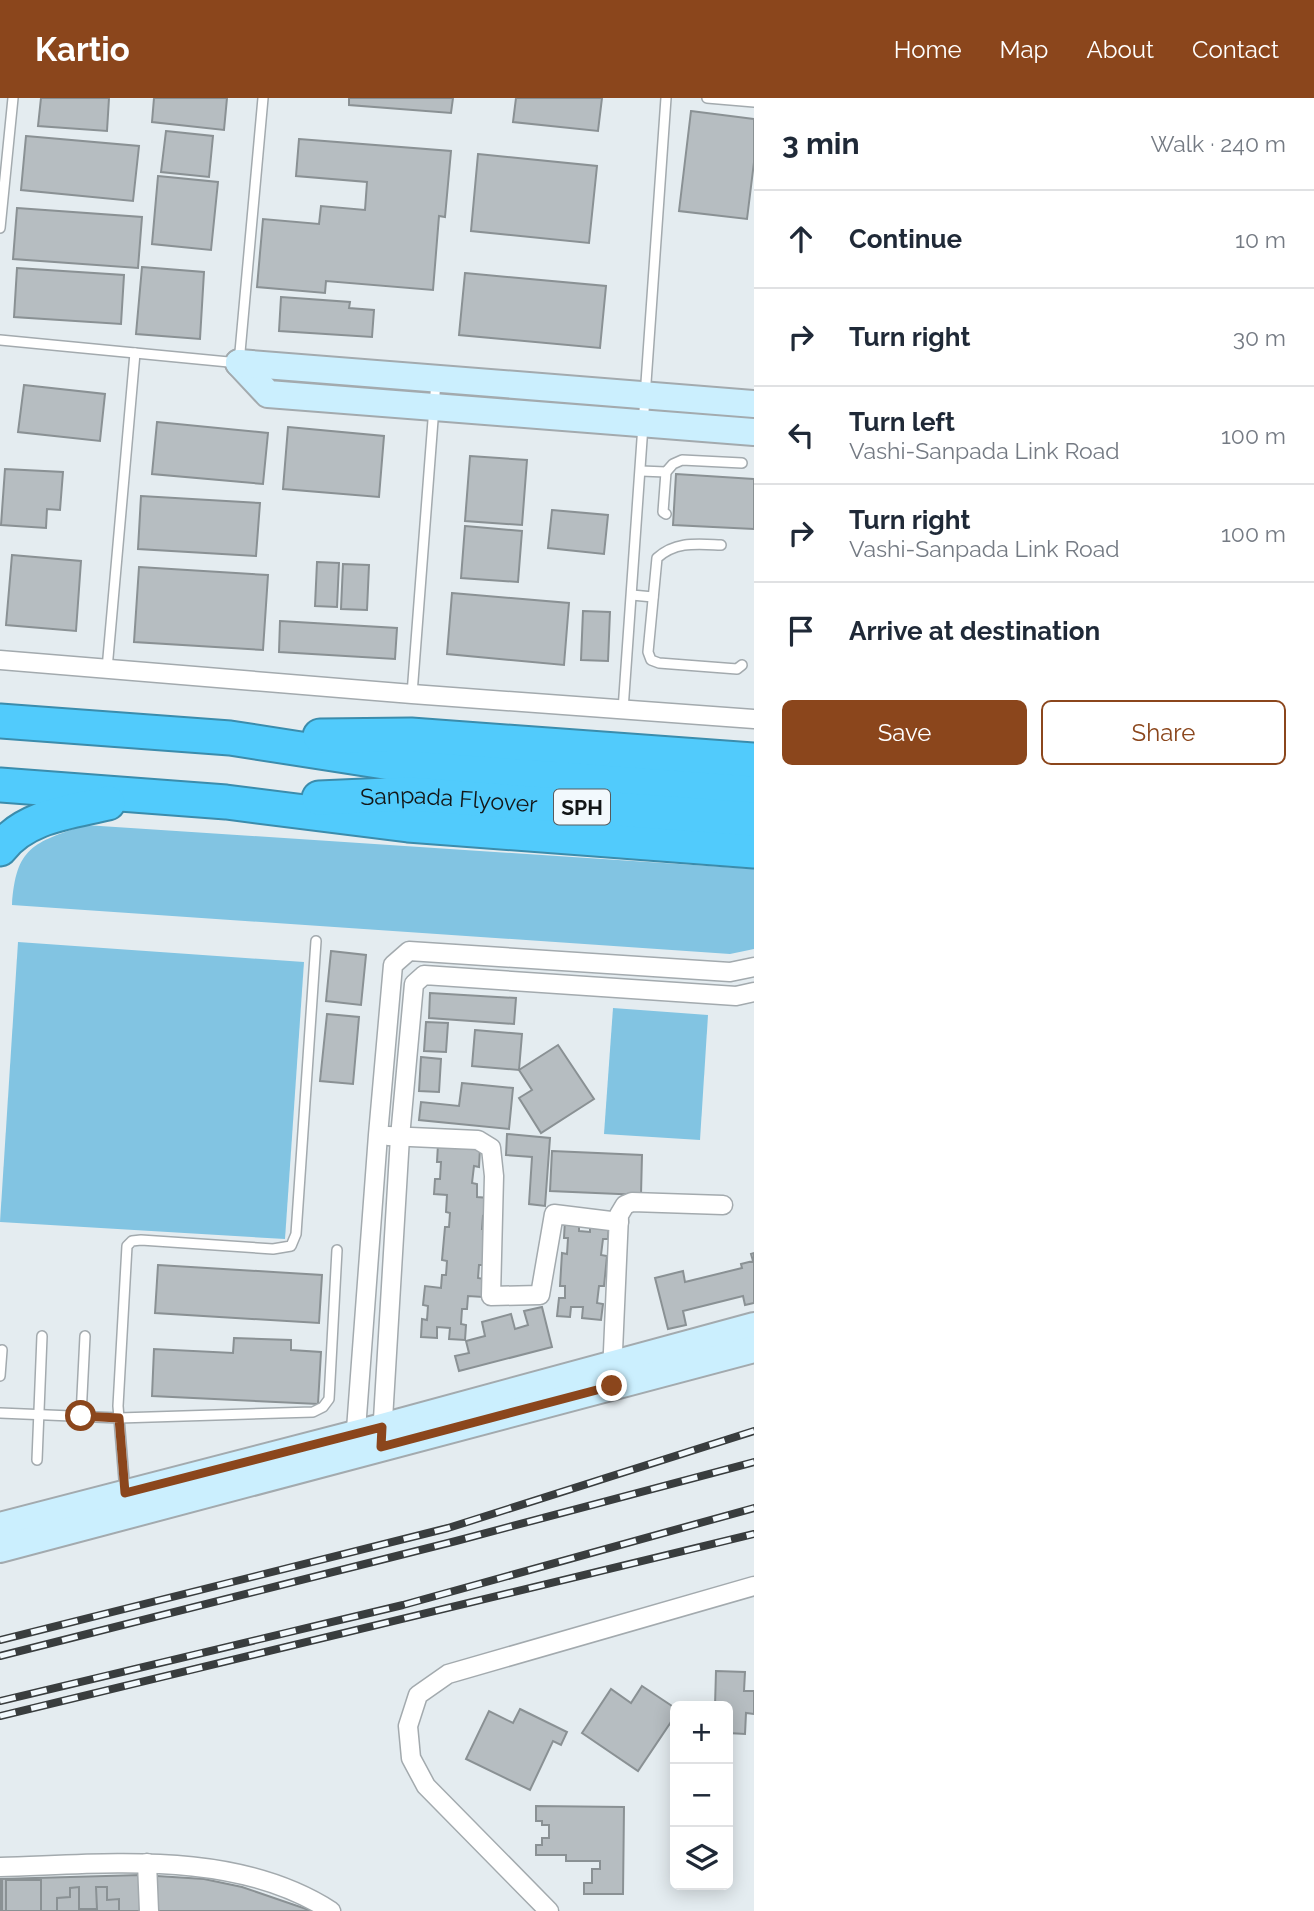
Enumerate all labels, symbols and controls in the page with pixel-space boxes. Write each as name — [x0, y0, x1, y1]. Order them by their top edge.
text: Kartio — [35, 30, 130, 69]
text: Home — [894, 35, 962, 64]
text: Map — [1000, 35, 1048, 64]
text: About — [1086, 35, 1154, 64]
text: Contact — [1192, 35, 1279, 64]
text: 3 min — [782, 126, 860, 161]
text: Walk · 240 m — [1150, 130, 1286, 157]
icon: ahead — [782, 220, 820, 258]
text: Continue — [849, 224, 962, 254]
text: 10 m — [1235, 226, 1286, 253]
icon: right — [782, 318, 820, 356]
text: Turn right — [849, 322, 970, 352]
text: 30 m — [1233, 324, 1286, 351]
text: Turn left — [849, 407, 955, 437]
icon: left — [782, 416, 820, 454]
text: 100 m — [1221, 422, 1286, 449]
text: Vashi-Sanpada Link Road — [849, 437, 1120, 464]
text: Turn right — [849, 505, 970, 535]
icon: right — [782, 514, 820, 552]
text: 100 m — [1221, 520, 1286, 547]
text: Vashi-Sanpada Link Road — [849, 535, 1120, 562]
icon: arrive — [782, 612, 820, 650]
text: Arrive at destination — [849, 616, 1100, 646]
button: Save — [782, 700, 1027, 765]
button: Share — [1041, 700, 1286, 765]
street label: Sanpada Flyover — [360, 780, 538, 817]
road number: SPH — [554, 790, 610, 824]
route end — [596, 1370, 627, 1401]
route start — [65, 1400, 96, 1431]
map controls — [670, 1701, 733, 1890]
button: + — [670, 1701, 733, 1764]
button: − — [670, 1764, 733, 1827]
button: layers — [670, 1827, 733, 1890]

